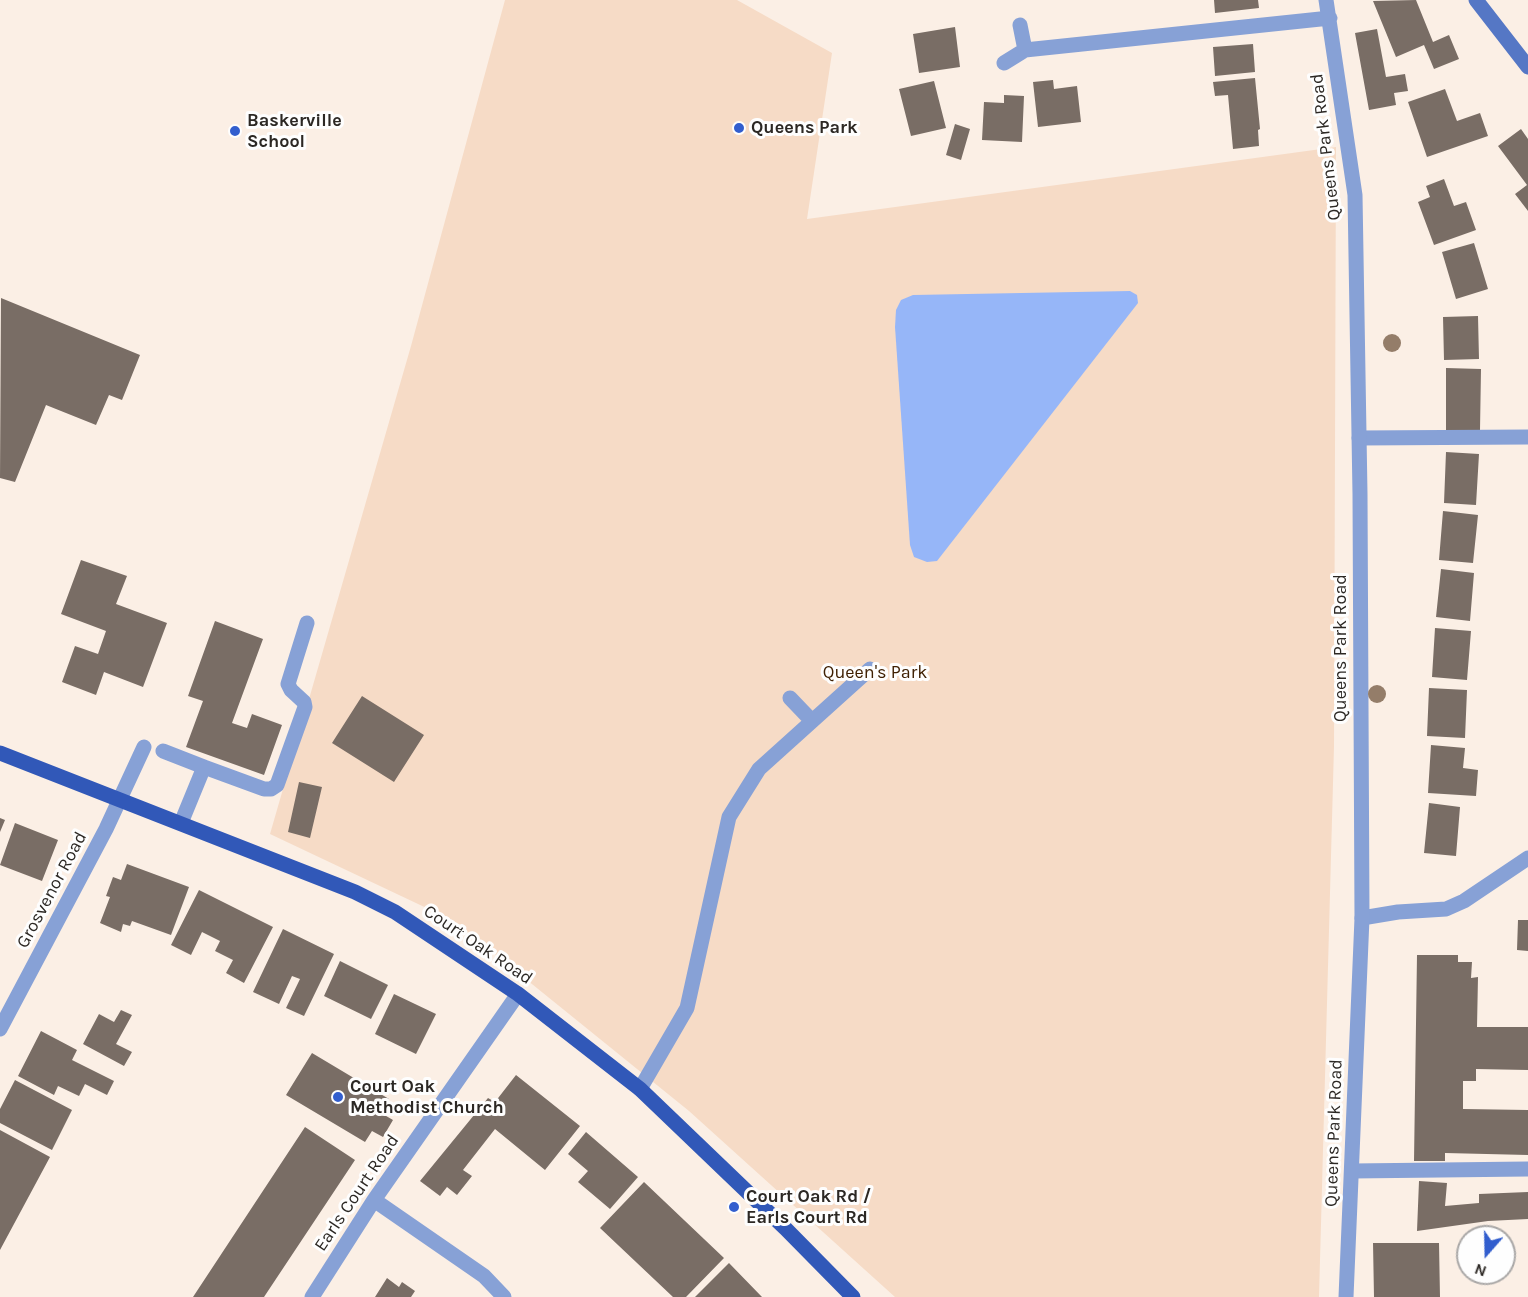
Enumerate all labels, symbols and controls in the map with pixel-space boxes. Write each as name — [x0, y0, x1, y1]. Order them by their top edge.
street label: Queens Park Road — [1306, 72, 1346, 222]
place label: Baskerville School — [247, 110, 342, 152]
place label: Queens Park — [751, 117, 858, 139]
marker: Queens Park — [732, 121, 746, 135]
marker: Baskerville School — [228, 124, 242, 138]
street label: Queens Park Road — [1330, 574, 1352, 722]
park label: Queen's Park — [823, 662, 927, 684]
street label: Grosvenor Road — [12, 828, 92, 952]
street label: Court Oak Road — [419, 901, 537, 989]
street label: Queens Park Road — [1321, 1059, 1347, 1207]
place label: Court Oak Methodist Church — [350, 1076, 504, 1118]
marker: Court Oak Methodist Church — [331, 1090, 345, 1104]
street label: Earls Court Road — [310, 1131, 404, 1255]
place label: Court Oak Rd / Earls Court Rd — [746, 1186, 871, 1228]
marker: Court Oak Rd / Earls Court Rd — [727, 1200, 741, 1214]
north arrow — [1456, 1225, 1516, 1285]
text: N — [1472, 1260, 1489, 1281]

